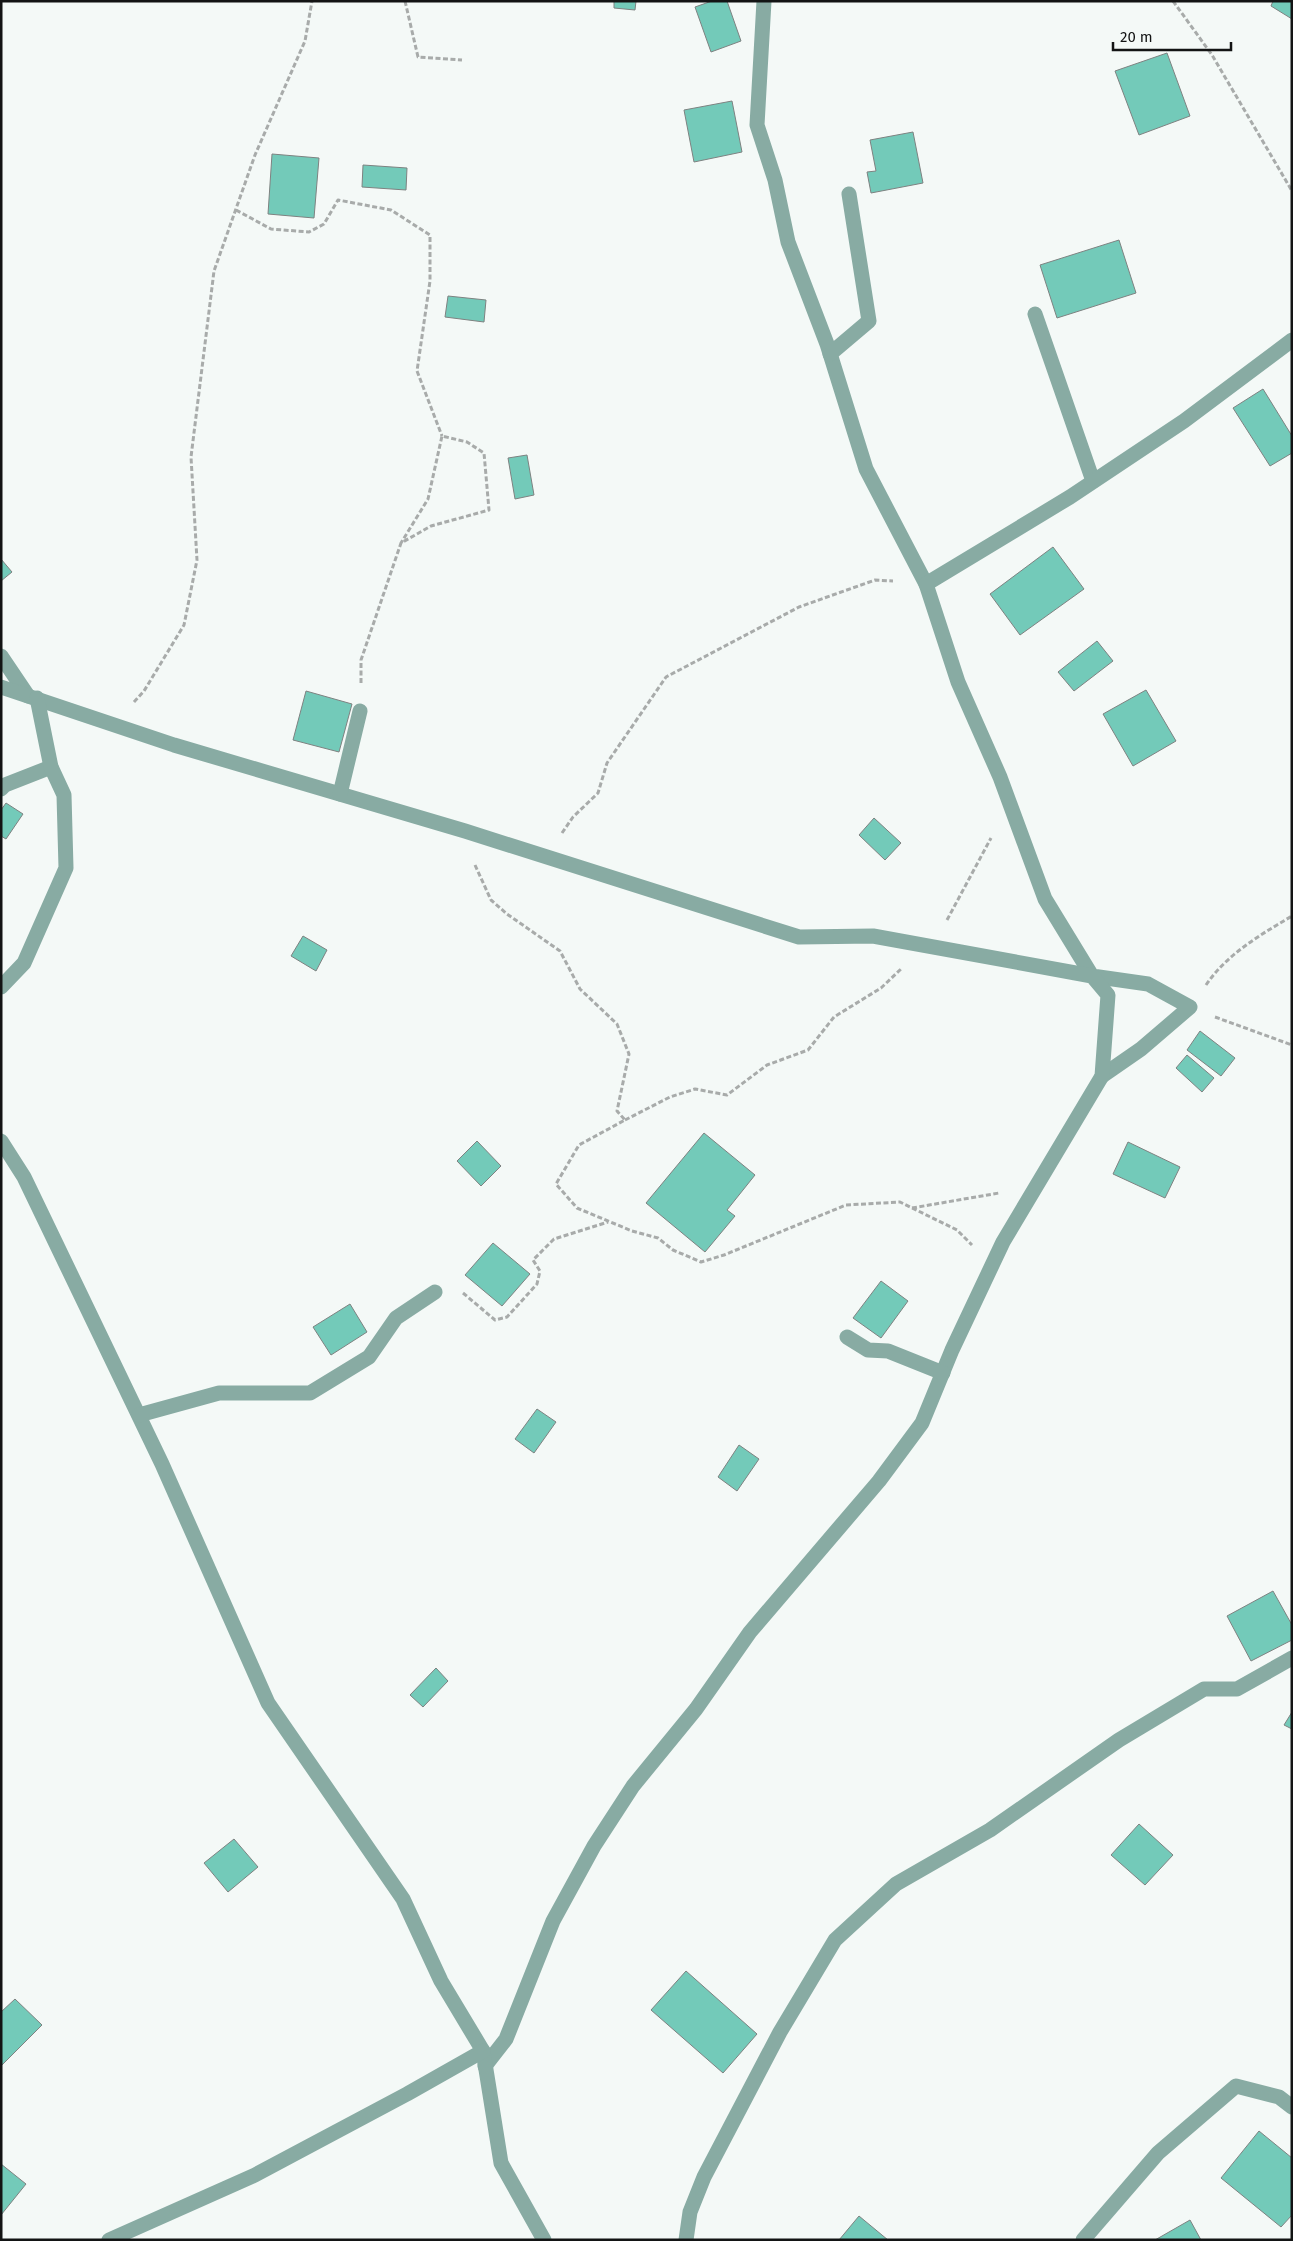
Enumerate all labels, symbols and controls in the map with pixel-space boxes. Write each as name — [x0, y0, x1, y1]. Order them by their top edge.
scale bar — [1113, 20, 1230, 52]
text: 20 m — [1120, 28, 1153, 46]

